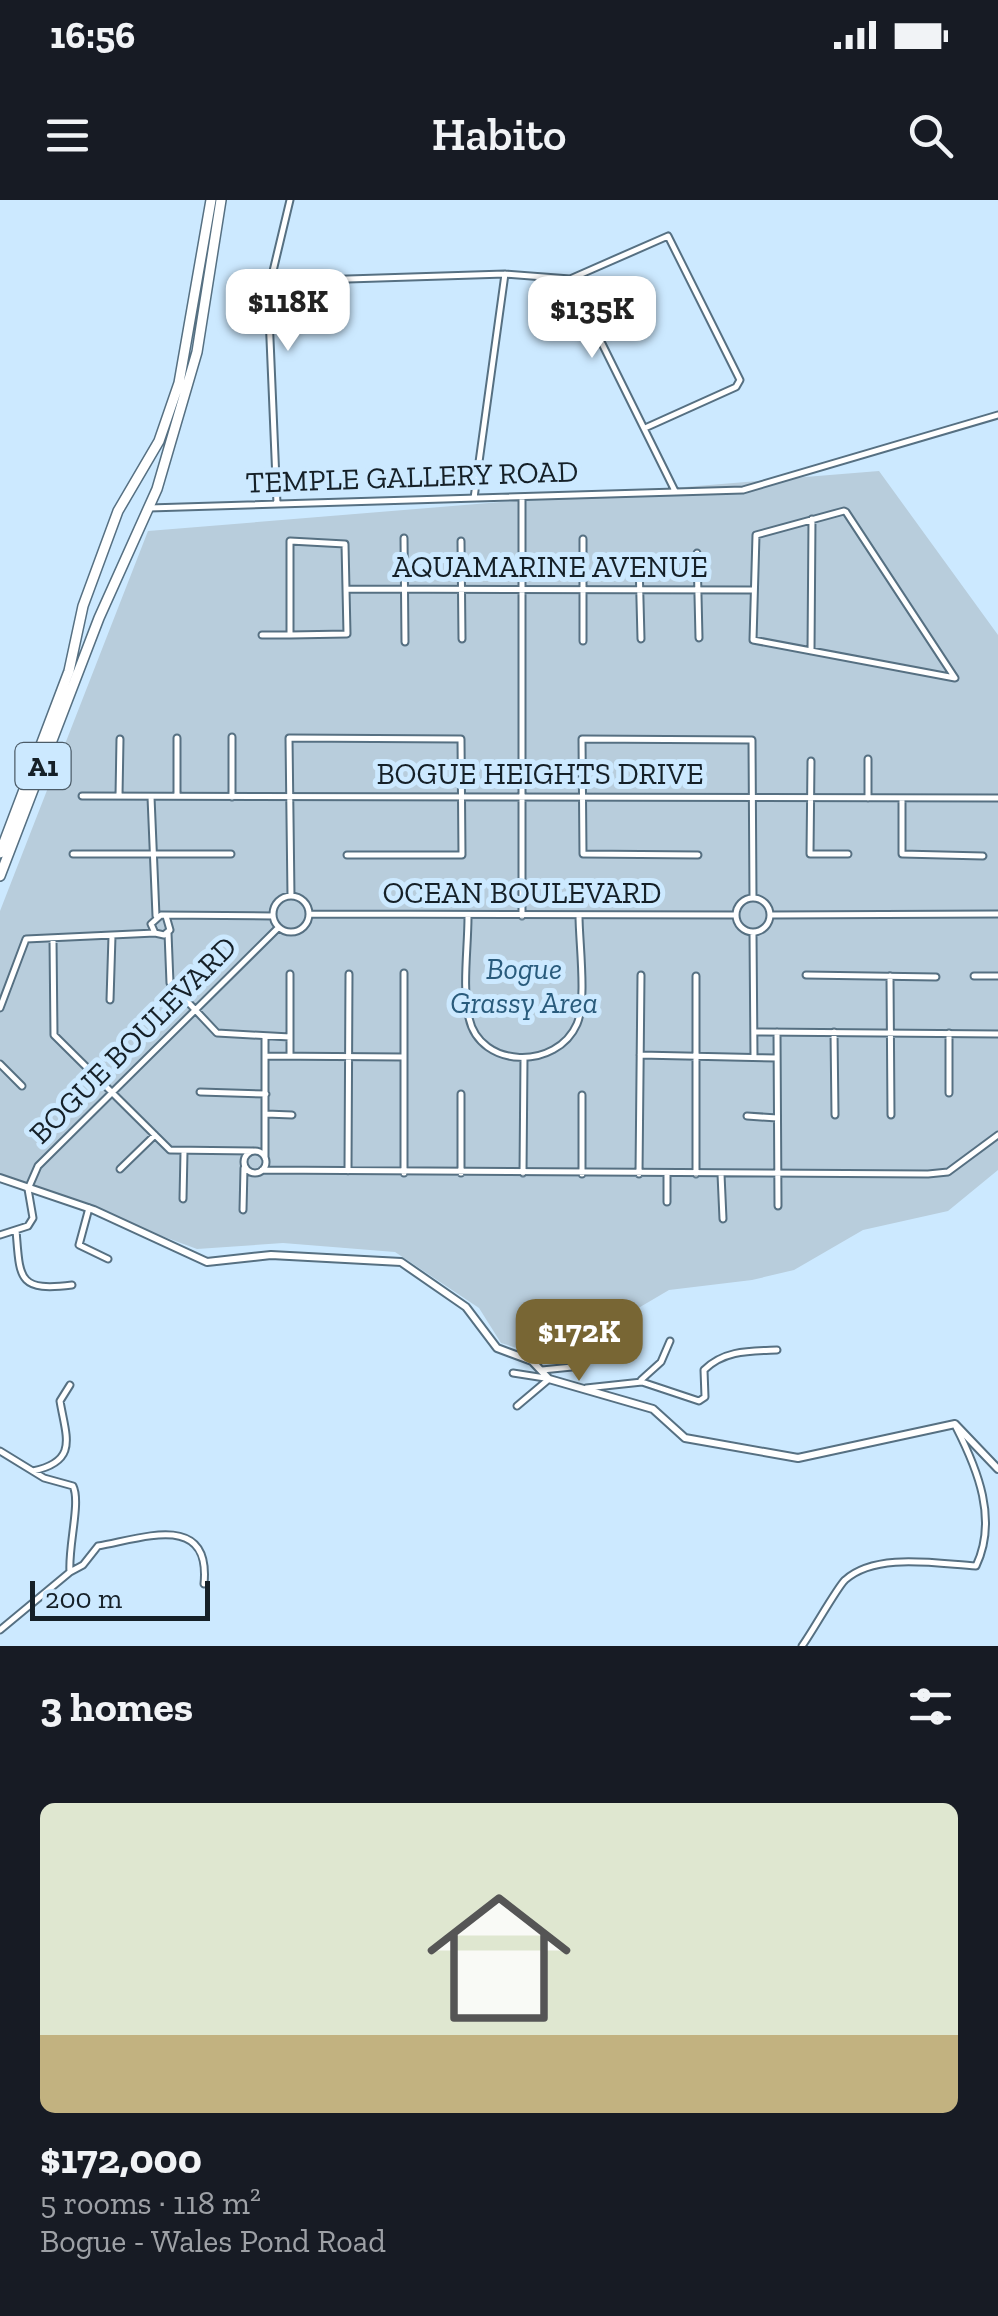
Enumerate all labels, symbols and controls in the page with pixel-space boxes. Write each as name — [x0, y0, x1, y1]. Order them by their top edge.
text: 16:56 — [50, 12, 135, 58]
icon: menu — [40, 108, 95, 163]
text: Habito — [432, 108, 566, 162]
icon: search — [903, 108, 958, 163]
pin: $118K — [218, 269, 358, 354]
pin: $135K — [522, 276, 662, 361]
text: $118K — [248, 282, 328, 320]
text: $135K — [550, 289, 634, 327]
street label: TEMPLE GALLERY ROAD — [245, 453, 579, 501]
street label: AQUAMARINE AVENUE — [392, 549, 708, 585]
road number: A1 — [15, 743, 70, 789]
street label: BOGUE HEIGHTS DRIVE — [376, 756, 704, 792]
street label: OCEAN BOULEVARD — [383, 875, 662, 911]
street label: BOGUE BOULEVARD — [22, 929, 244, 1151]
park label: Bogue Grassy Area — [450, 951, 598, 1021]
pin: $172K — [509, 1299, 649, 1384]
text: $172K — [538, 1312, 620, 1350]
scale bar — [30, 1576, 210, 1620]
text: 200 m — [45, 1582, 122, 1615]
icon: filters — [903, 1679, 958, 1734]
text: 3 homes — [40, 1681, 193, 1732]
icon: home — [409, 1868, 589, 2048]
text: $172,000 — [40, 2133, 202, 2184]
text: 5 rooms · 118 m² — [40, 2184, 261, 2222]
text: Bogue - Wales Pond Road — [40, 2222, 386, 2260]

